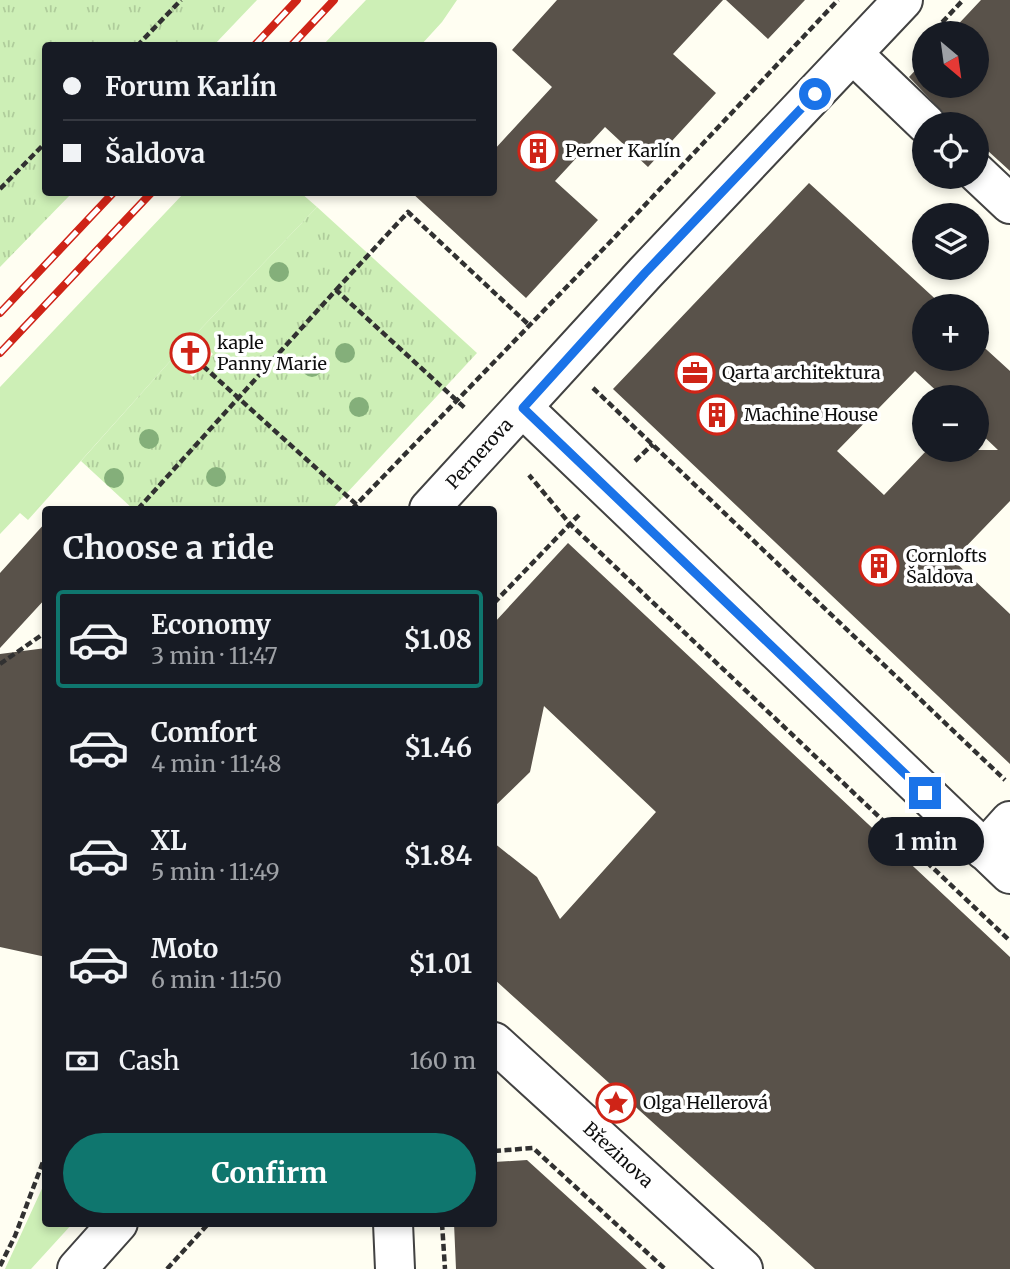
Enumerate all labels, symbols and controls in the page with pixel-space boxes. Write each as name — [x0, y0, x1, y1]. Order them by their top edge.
north arrow — [912, 21, 989, 98]
map controls — [912, 21, 989, 462]
text: Forum Karlín — [105, 70, 277, 103]
route start — [799, 78, 831, 110]
button: locate — [912, 112, 989, 189]
building icon: Perner Karlín — [517, 130, 559, 172]
text: Šaldova — [105, 137, 205, 170]
place label: Perner Karlín — [565, 139, 681, 162]
button: layers — [912, 203, 989, 280]
button: + — [912, 294, 989, 371]
place label: kaple Panny Marie — [217, 331, 327, 375]
church icon: kaple Panny Marie — [169, 332, 211, 374]
office icon: Qarta architektura — [674, 352, 716, 394]
place label: Qarta architektura — [722, 361, 881, 384]
button: − — [912, 385, 989, 462]
building icon: Machine House — [696, 394, 738, 436]
place label: Machine House — [744, 403, 878, 426]
street label: Pernerova — [441, 413, 518, 494]
text: Choose a ride — [63, 528, 274, 568]
place label: Cornlofts Šaldova — [906, 544, 987, 588]
building icon: Cornlofts Šaldova — [858, 545, 900, 587]
icon: car — [67, 608, 130, 671]
text: Economy — [151, 608, 271, 641]
text: $1.08 — [404, 623, 472, 656]
text: 3 min · 11:47 — [151, 641, 278, 670]
icon: car — [67, 716, 130, 779]
text: Comfort — [151, 716, 257, 749]
text: $1.46 — [404, 731, 472, 764]
text: 4 min · 11:48 — [151, 749, 282, 778]
route end — [909, 777, 941, 809]
callout: 1 min — [867, 818, 983, 866]
icon: car — [67, 824, 130, 887]
text: XL — [151, 824, 187, 857]
text: 1 min — [895, 827, 957, 856]
text: $1.84 — [404, 839, 472, 872]
text: 5 min · 11:49 — [151, 857, 280, 886]
icon: car — [67, 932, 130, 995]
text: Moto — [151, 932, 218, 965]
text: $1.01 — [409, 947, 472, 980]
text: 6 min · 11:50 — [151, 965, 282, 994]
icon: cash — [63, 1042, 101, 1080]
text: Cash — [119, 1044, 180, 1077]
text: 160 m — [410, 1046, 476, 1075]
place icon: Olga Hellerová — [595, 1082, 637, 1124]
place label: Olga Hellerová — [643, 1091, 768, 1114]
street label: Březinova — [579, 1117, 659, 1193]
button: Confirm — [63, 1133, 476, 1213]

